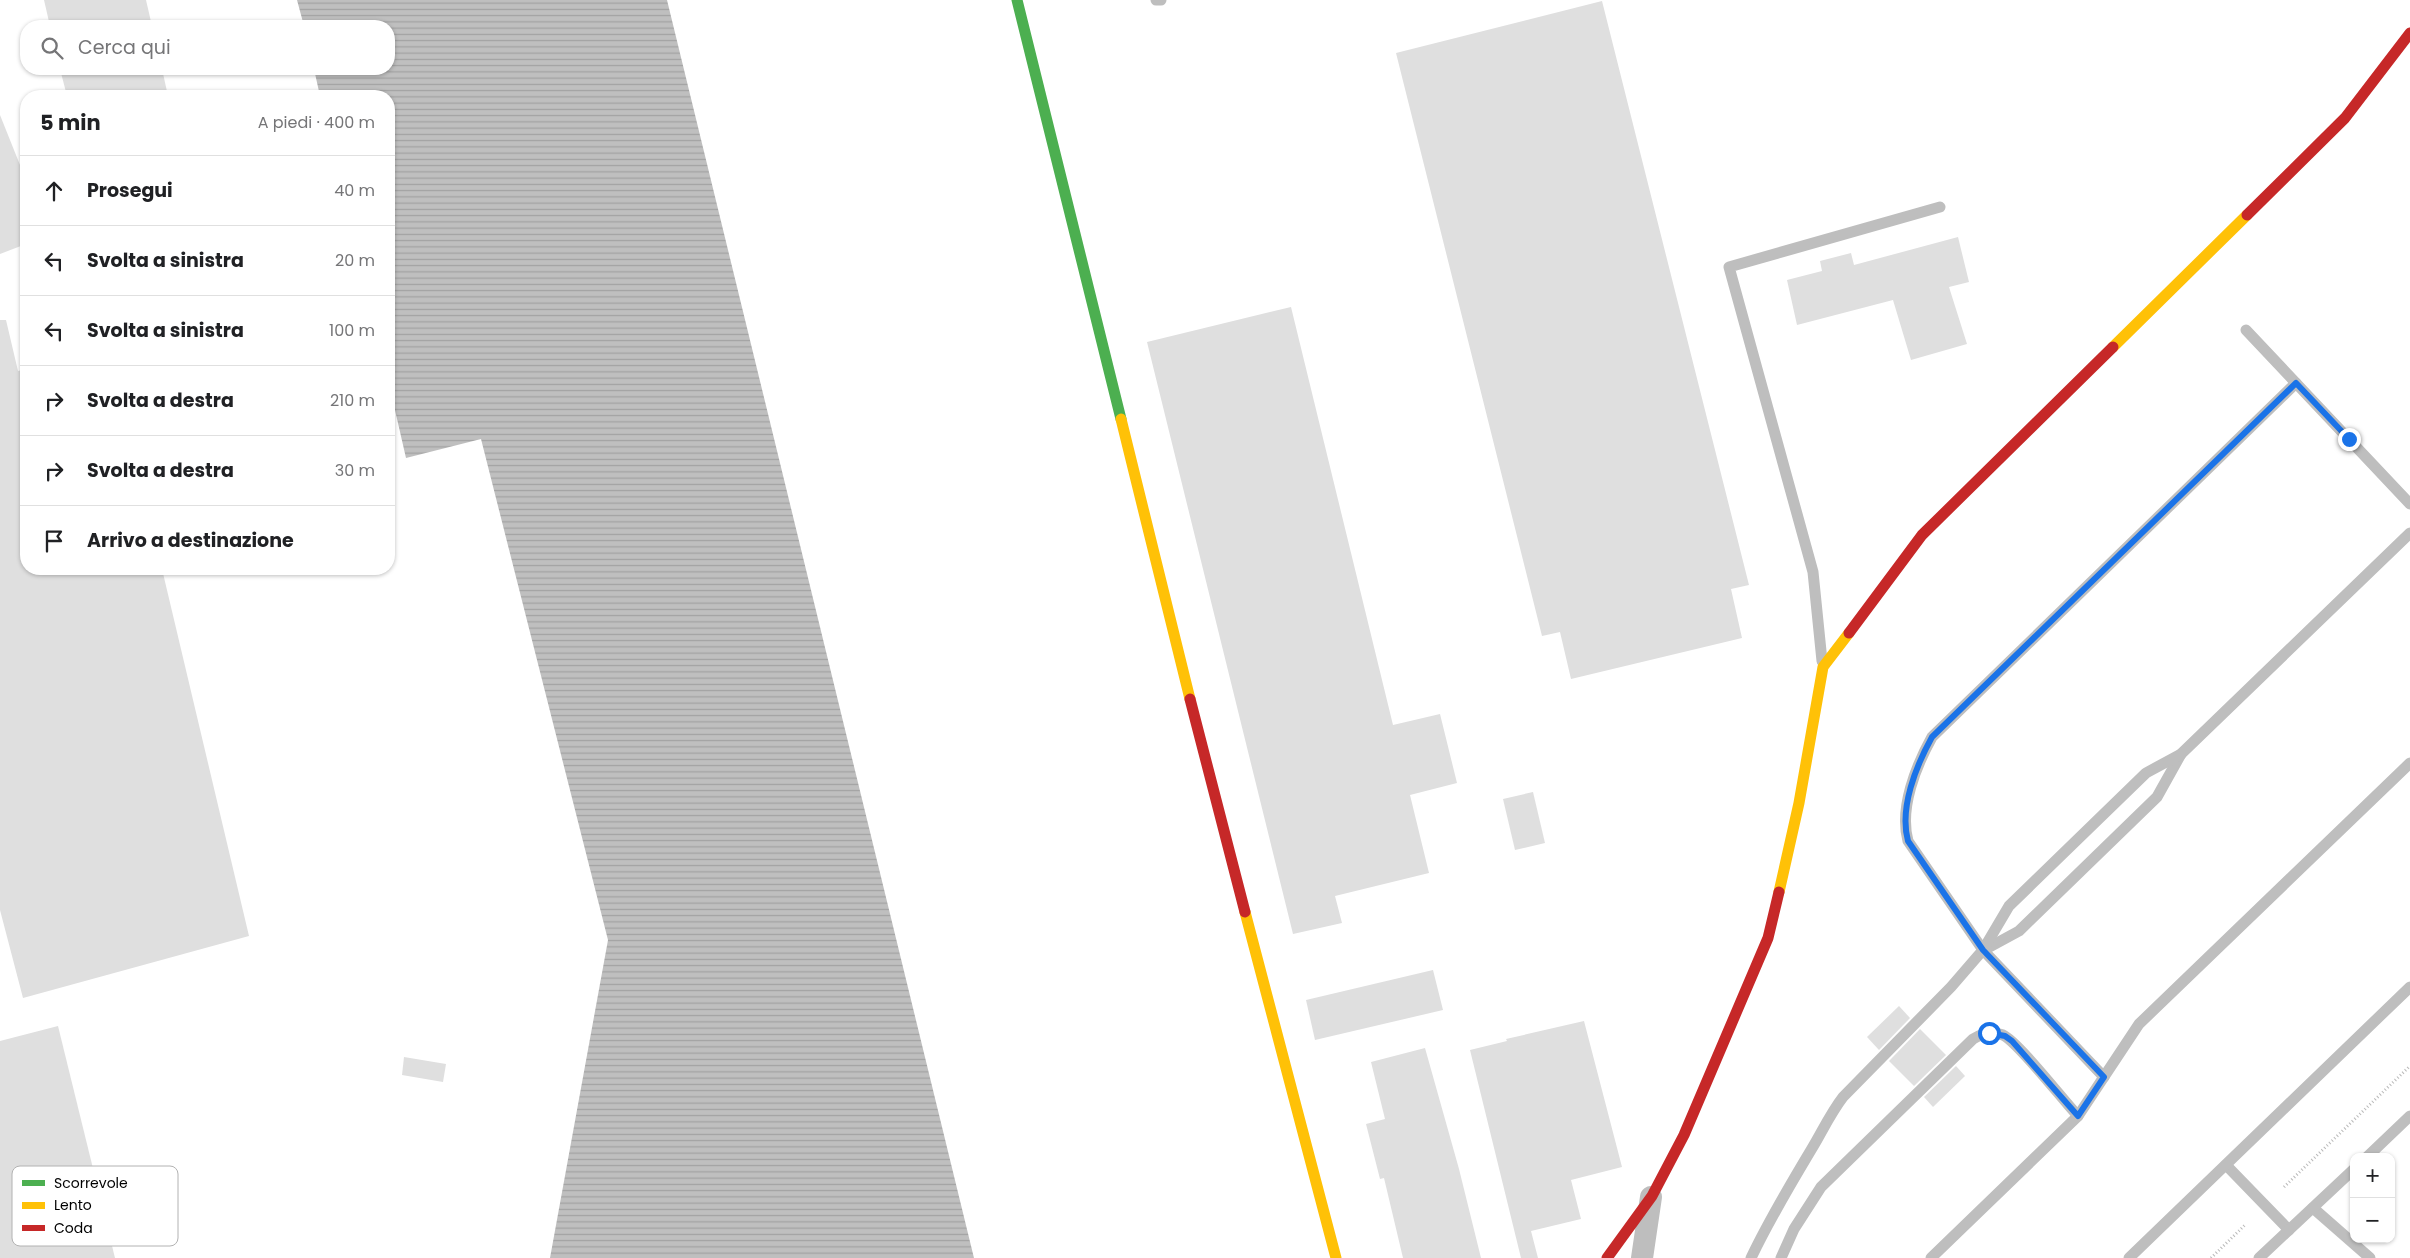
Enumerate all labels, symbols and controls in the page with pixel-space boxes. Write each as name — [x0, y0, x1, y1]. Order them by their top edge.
search box — [20, 20, 395, 75]
icon: search — [38, 34, 66, 62]
text: Cerca qui — [78, 34, 171, 61]
text: 5 min — [40, 108, 101, 137]
text: A piedi · 400 m — [258, 111, 375, 134]
icon: ahead — [40, 177, 68, 205]
text: Prosegui — [87, 177, 173, 204]
text: 40 m — [334, 179, 375, 202]
icon: left — [40, 247, 68, 275]
text: Svolta a sinistra — [87, 247, 244, 274]
text: 20 m — [335, 249, 375, 272]
icon: left — [40, 317, 68, 345]
text: Svolta a sinistra — [87, 317, 244, 344]
text: 100 m — [329, 319, 375, 342]
icon: right — [40, 387, 68, 415]
text: Svolta a destra — [87, 387, 234, 414]
text: 210 m — [330, 389, 375, 412]
route end — [2338, 428, 2361, 451]
icon: right — [40, 457, 68, 485]
text: Svolta a destra — [87, 457, 234, 484]
text: 30 m — [335, 459, 375, 482]
icon: arrive — [40, 527, 68, 555]
text: Arrivo a destinazione — [87, 527, 294, 554]
route start — [1978, 1022, 2001, 1045]
map controls — [2350, 1153, 2395, 1243]
button: + — [2350, 1153, 2395, 1198]
legend — [12, 1166, 178, 1246]
text: Scorrevole — [54, 1173, 128, 1193]
text: Lento — [54, 1195, 92, 1215]
button: − — [2350, 1198, 2395, 1243]
text: Coda — [54, 1218, 93, 1238]

